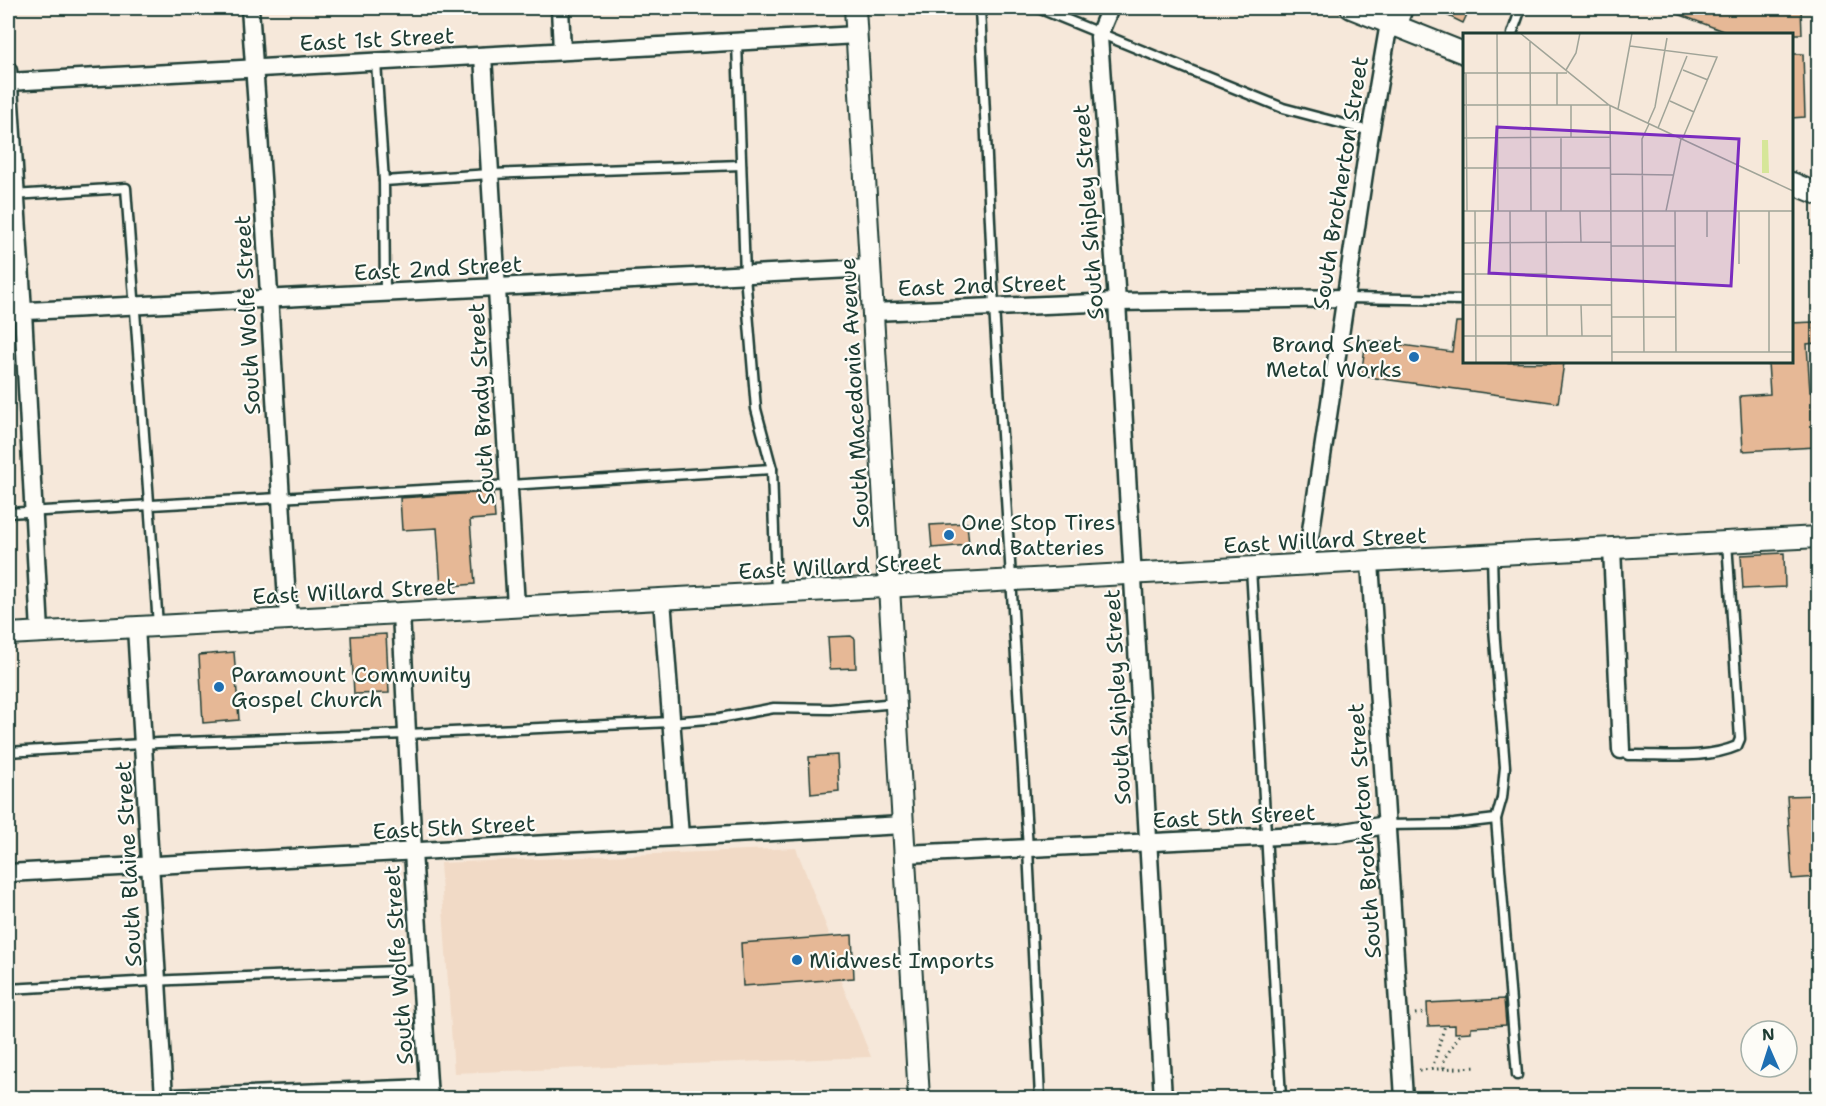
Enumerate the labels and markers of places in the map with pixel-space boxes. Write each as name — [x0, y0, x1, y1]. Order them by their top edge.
place label: Brand Sheet Metal Works — [1266, 330, 1402, 384]
marker: Brand Sheet Metal Works — [1407, 350, 1421, 364]
place label: One Stop Tires and Batteries — [961, 508, 1116, 562]
marker: One Stop Tires and Batteries — [942, 528, 956, 542]
place label: Paramount Community Gospel Church — [231, 660, 472, 714]
marker: Paramount Community Gospel Church — [212, 680, 226, 694]
place label: Midwest Imports — [809, 946, 995, 975]
marker: Midwest Imports — [790, 953, 804, 967]

